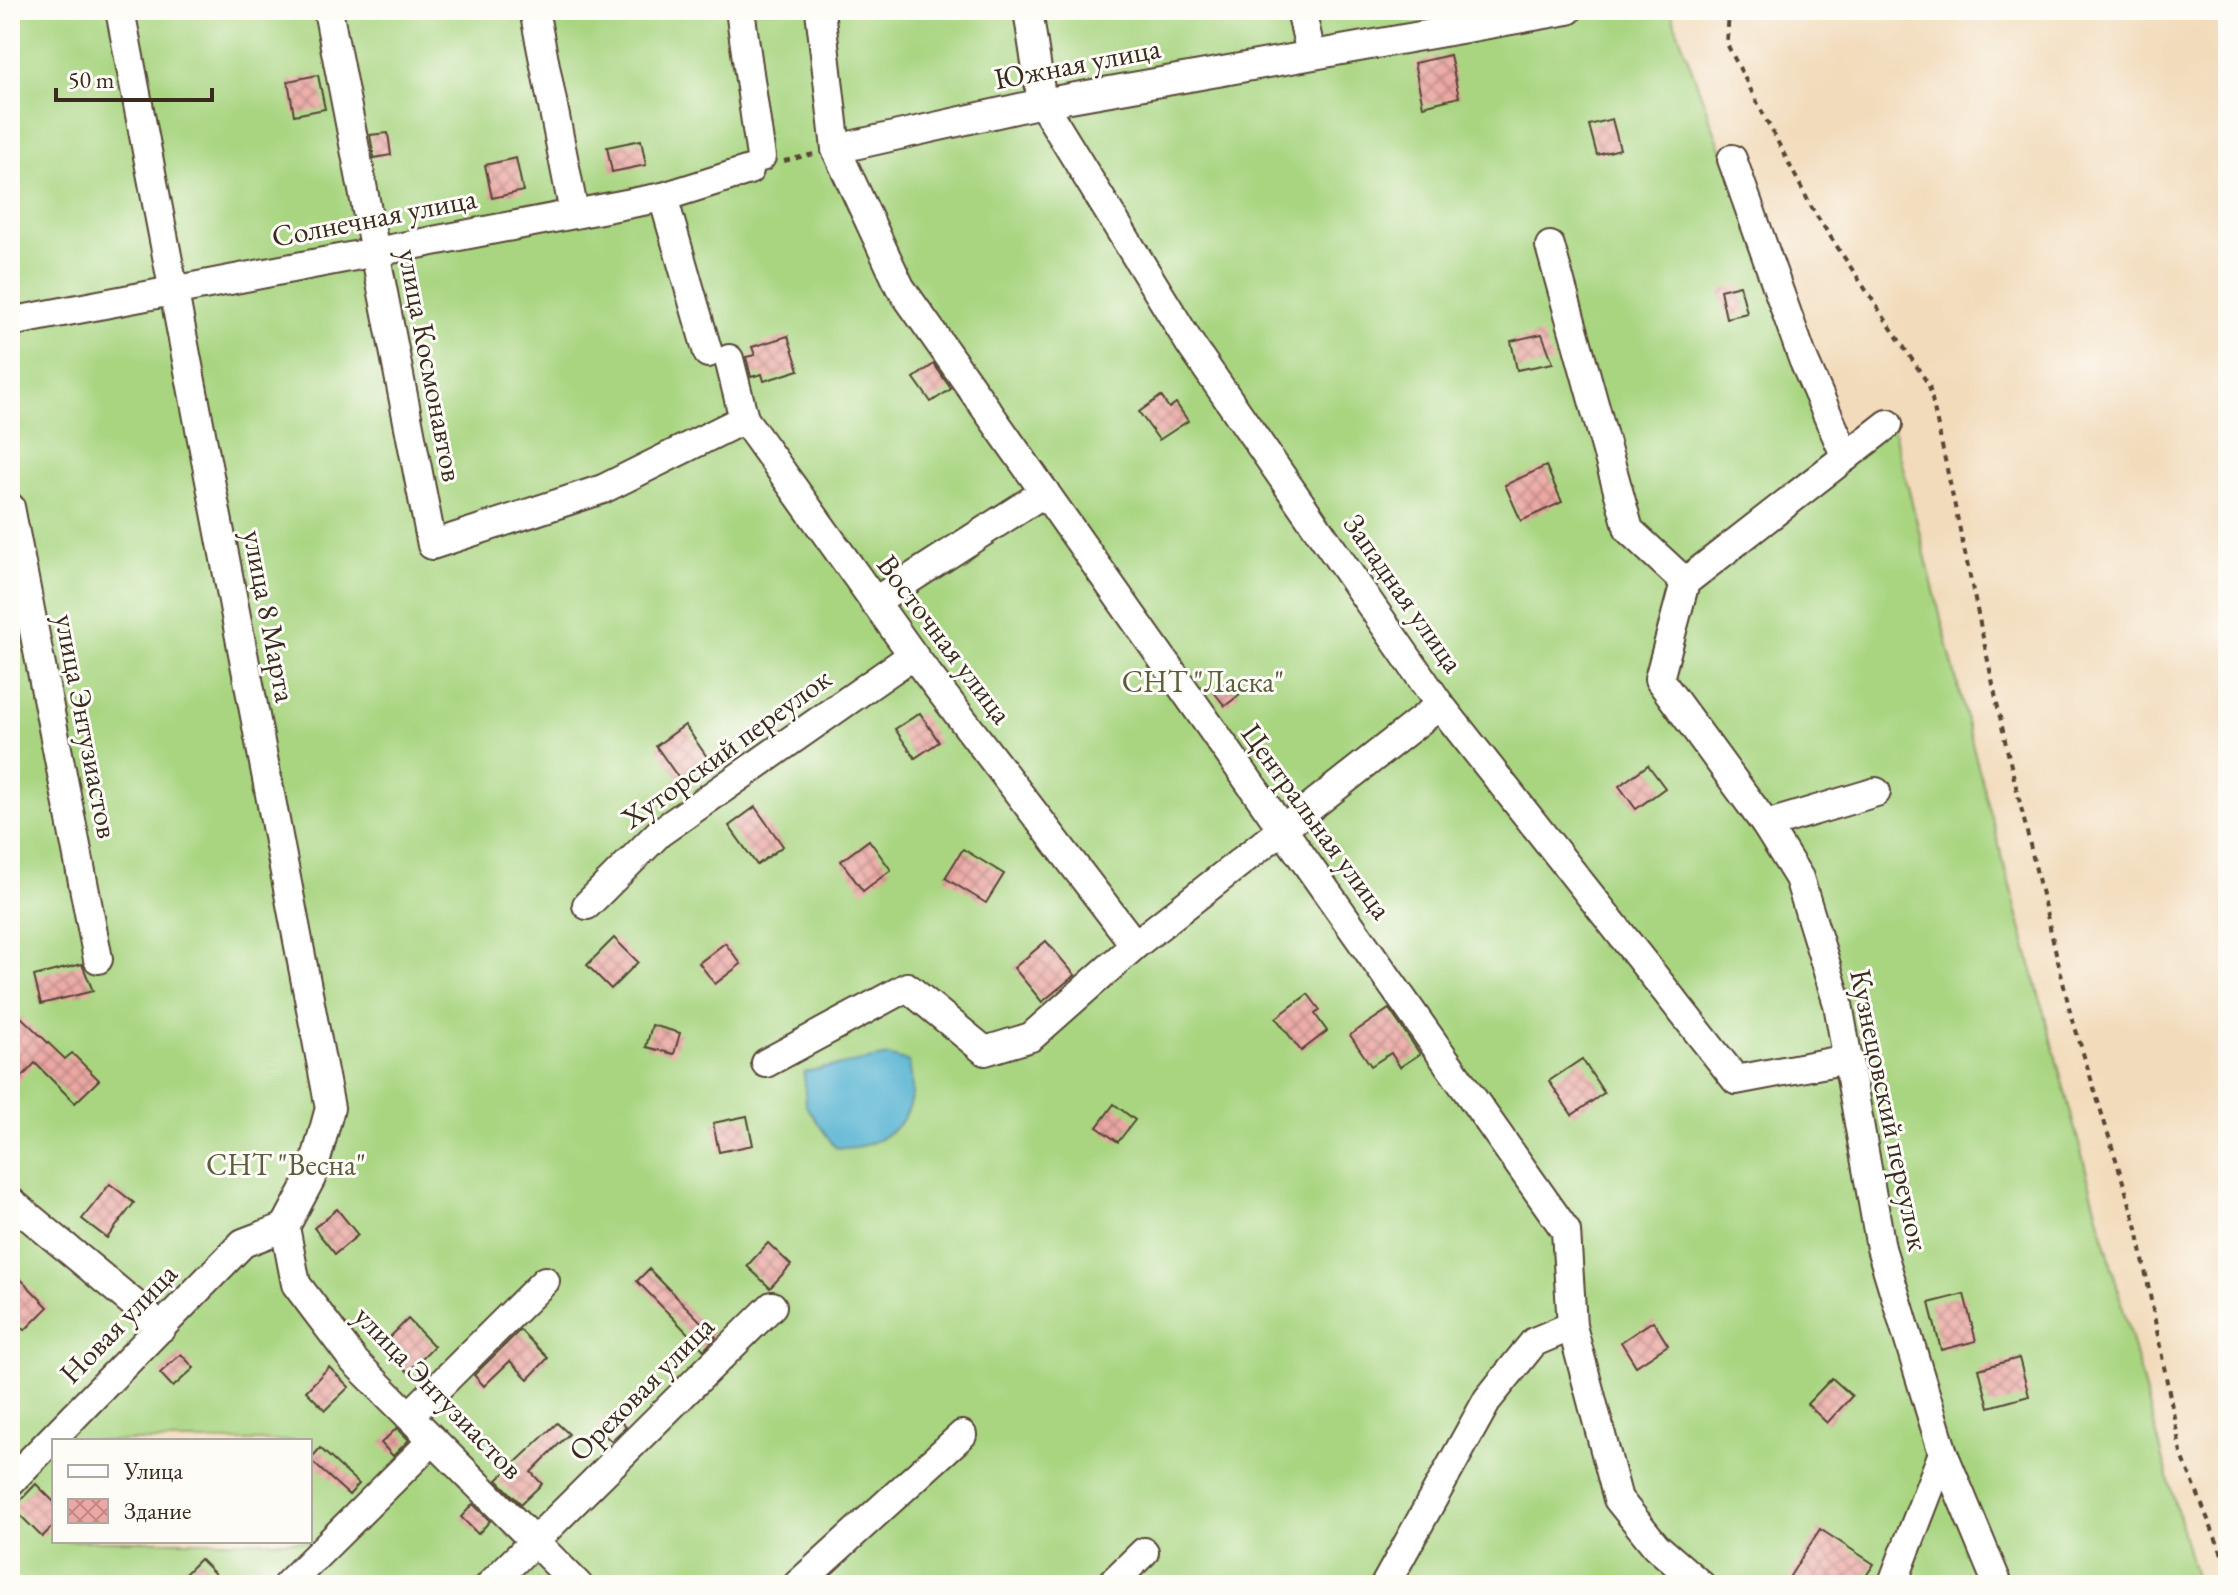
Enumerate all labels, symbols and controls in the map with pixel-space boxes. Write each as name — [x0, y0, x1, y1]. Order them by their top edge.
street label: Южная улица — [990, 28, 1164, 98]
scale bar — [56, 52, 212, 102]
text: 50 m — [68, 64, 115, 95]
street label: Солнечная улица — [268, 178, 480, 256]
street label: улица Космонавтов — [389, 245, 473, 485]
street label: Западная улица — [1335, 506, 1473, 680]
street label: улица 8 Марта — [234, 527, 306, 705]
street label: Восточная улица — [869, 546, 1021, 732]
street label: улица Энтузиастов — [46, 611, 128, 841]
street label: Хуторский переулок — [612, 659, 839, 838]
park label: СНТ "Ласка" — [1122, 662, 1284, 701]
street label: Центральная улица — [1233, 715, 1401, 927]
street label: Кузнецовский переулок — [1841, 966, 1939, 1254]
park label: СНТ "Весна" — [206, 1145, 366, 1184]
street label: Новая улица — [51, 1254, 185, 1392]
street label: улица Энтузиастов — [346, 1297, 532, 1487]
street label: Ореховая улица — [560, 1307, 722, 1469]
legend — [52, 1439, 312, 1543]
text: Улица — [123, 1455, 183, 1486]
text: Здание — [124, 1495, 191, 1526]

